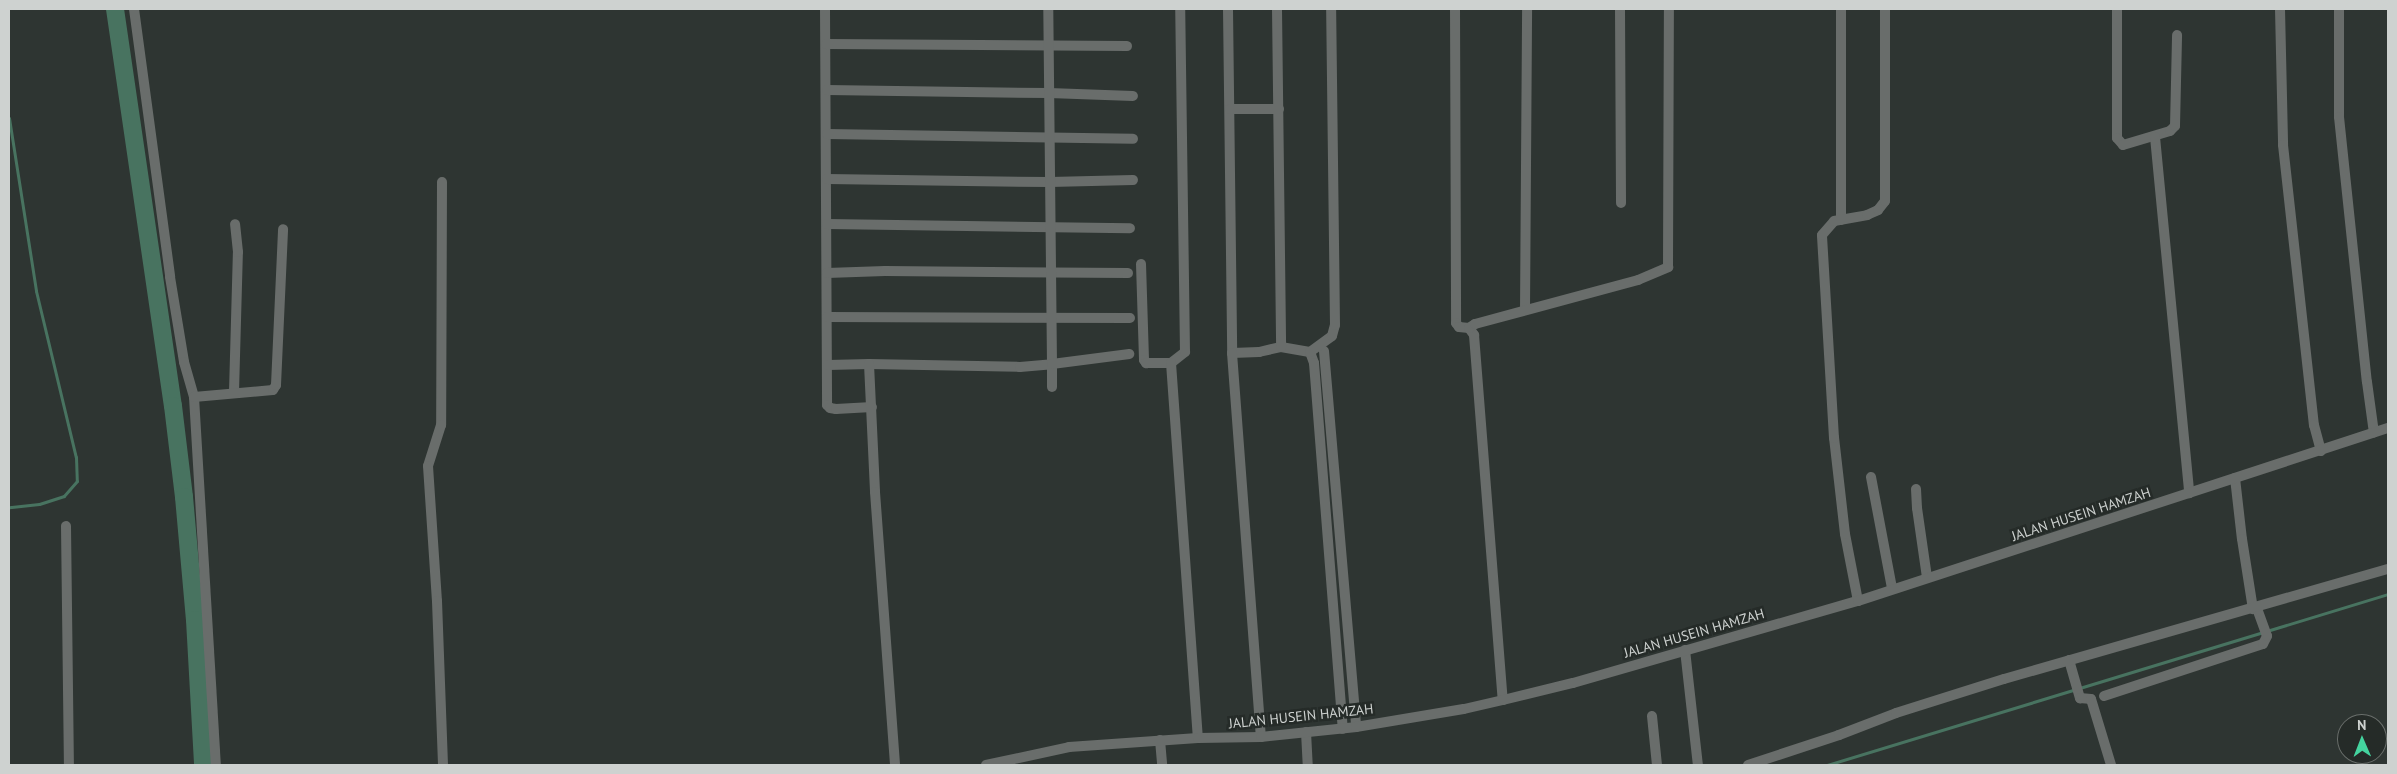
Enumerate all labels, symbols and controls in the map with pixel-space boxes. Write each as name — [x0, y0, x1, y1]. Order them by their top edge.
street label: JALAN HUSEIN HAMZAH — [2009, 484, 2153, 544]
street label: JALAN HUSEIN HAMZAH — [1622, 605, 1766, 661]
street label: JALAN HUSEIN HAMZAH — [1228, 700, 1374, 732]
north arrow — [2337, 714, 2387, 764]
text: N — [2357, 716, 2367, 734]

